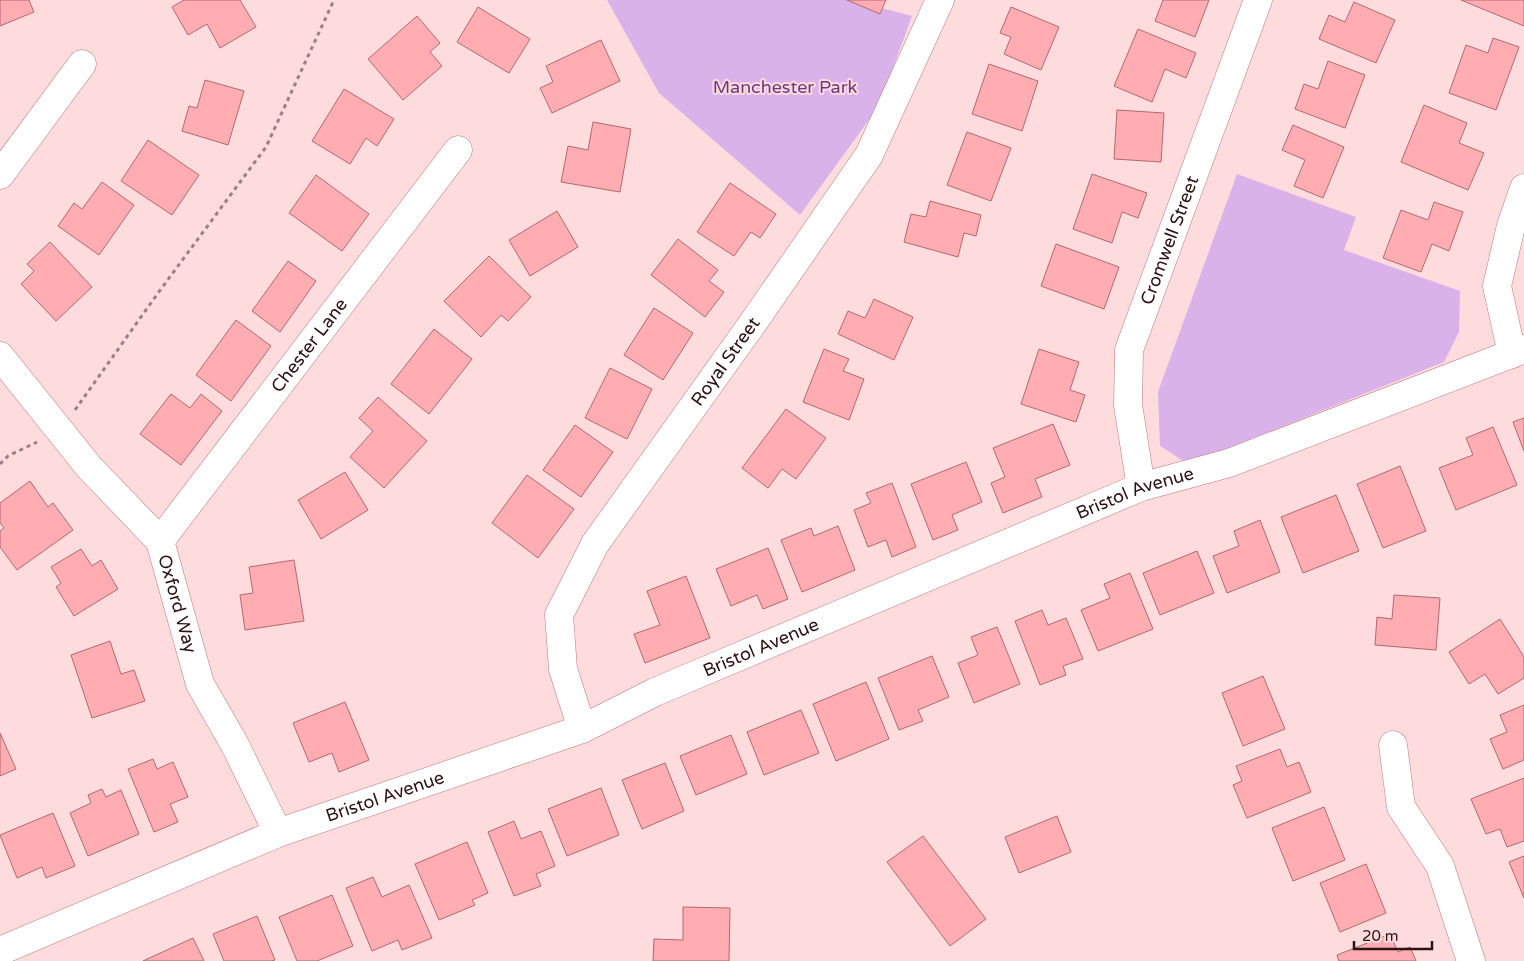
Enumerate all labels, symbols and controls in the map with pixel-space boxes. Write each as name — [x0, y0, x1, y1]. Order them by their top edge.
park label: Manchester Park — [713, 76, 858, 98]
street label: Cromwell Street — [1136, 173, 1203, 308]
street label: Chester Lane — [266, 294, 352, 397]
street label: Royal Street — [686, 313, 765, 410]
street label: Bristol Avenue — [1073, 462, 1196, 524]
street label: Oxford Way — [153, 552, 202, 656]
street label: Bristol Avenue — [700, 613, 822, 682]
street label: Bristol Avenue — [323, 766, 447, 827]
scale bar — [1354, 918, 1432, 950]
text: 20 m — [1362, 927, 1399, 945]

